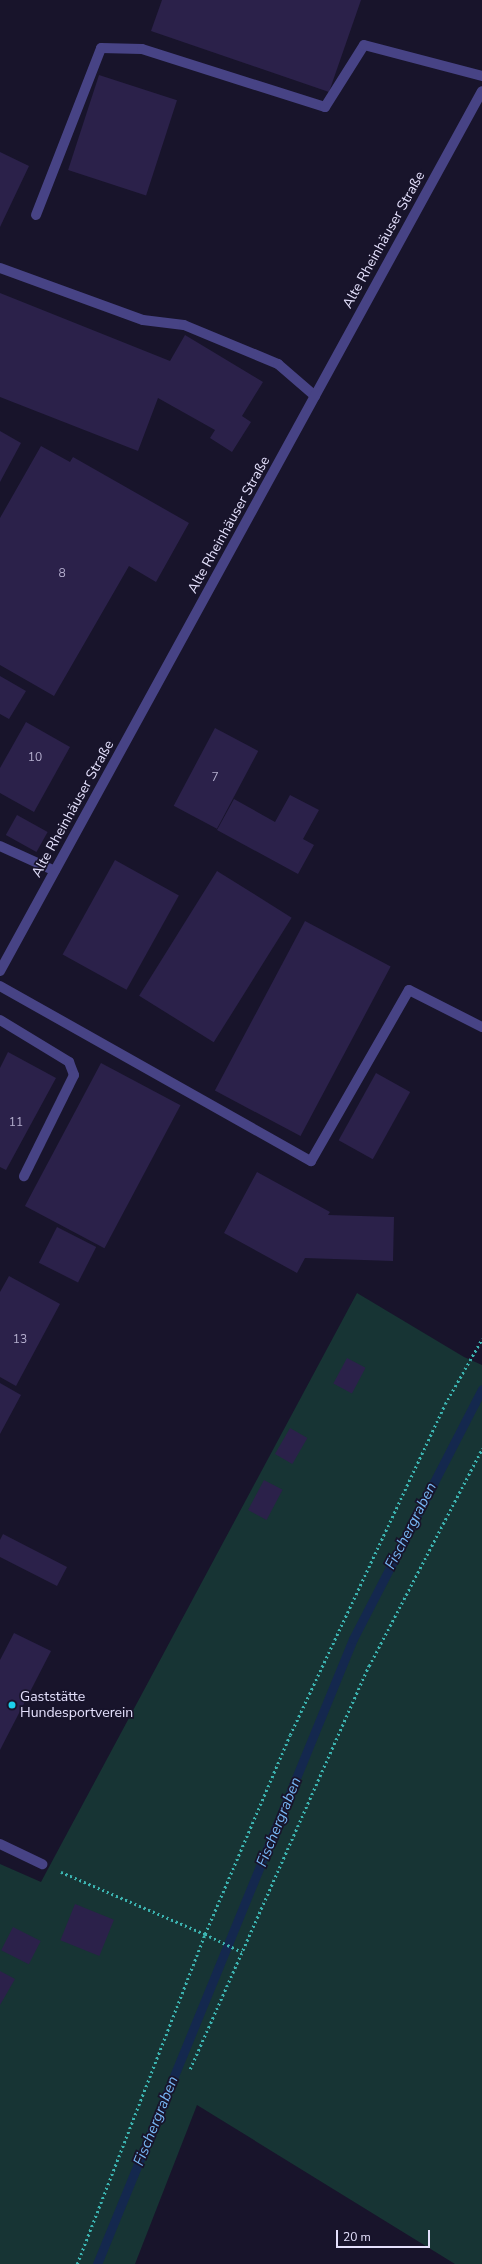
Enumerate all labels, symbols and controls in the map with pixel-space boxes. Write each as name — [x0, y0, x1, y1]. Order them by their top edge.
street label: Alte Rheinhäuser Straße — [339, 169, 429, 311]
street label: Alte Rheinhäuser Straße — [184, 454, 274, 596]
house number: 8 — [58, 567, 66, 581]
street label: Alte Rheinhäuser Straße — [28, 738, 118, 880]
house number: 10 — [28, 751, 42, 765]
house number: 7 — [211, 771, 219, 785]
house number: 11 — [9, 1116, 23, 1130]
house number: 13 — [13, 1333, 27, 1347]
water label: Fischergraben — [381, 1480, 441, 1572]
place label: Gaststätte Hundesportverein — [20, 1689, 133, 1722]
marker: Gaststätte Hundesportverein — [7, 1700, 17, 1710]
water label: Fischergraben — [253, 1775, 305, 1869]
water label: Fischergraben — [130, 2074, 182, 2168]
scale bar — [338, 2222, 432, 2248]
text: 20 m — [343, 2229, 371, 2245]

